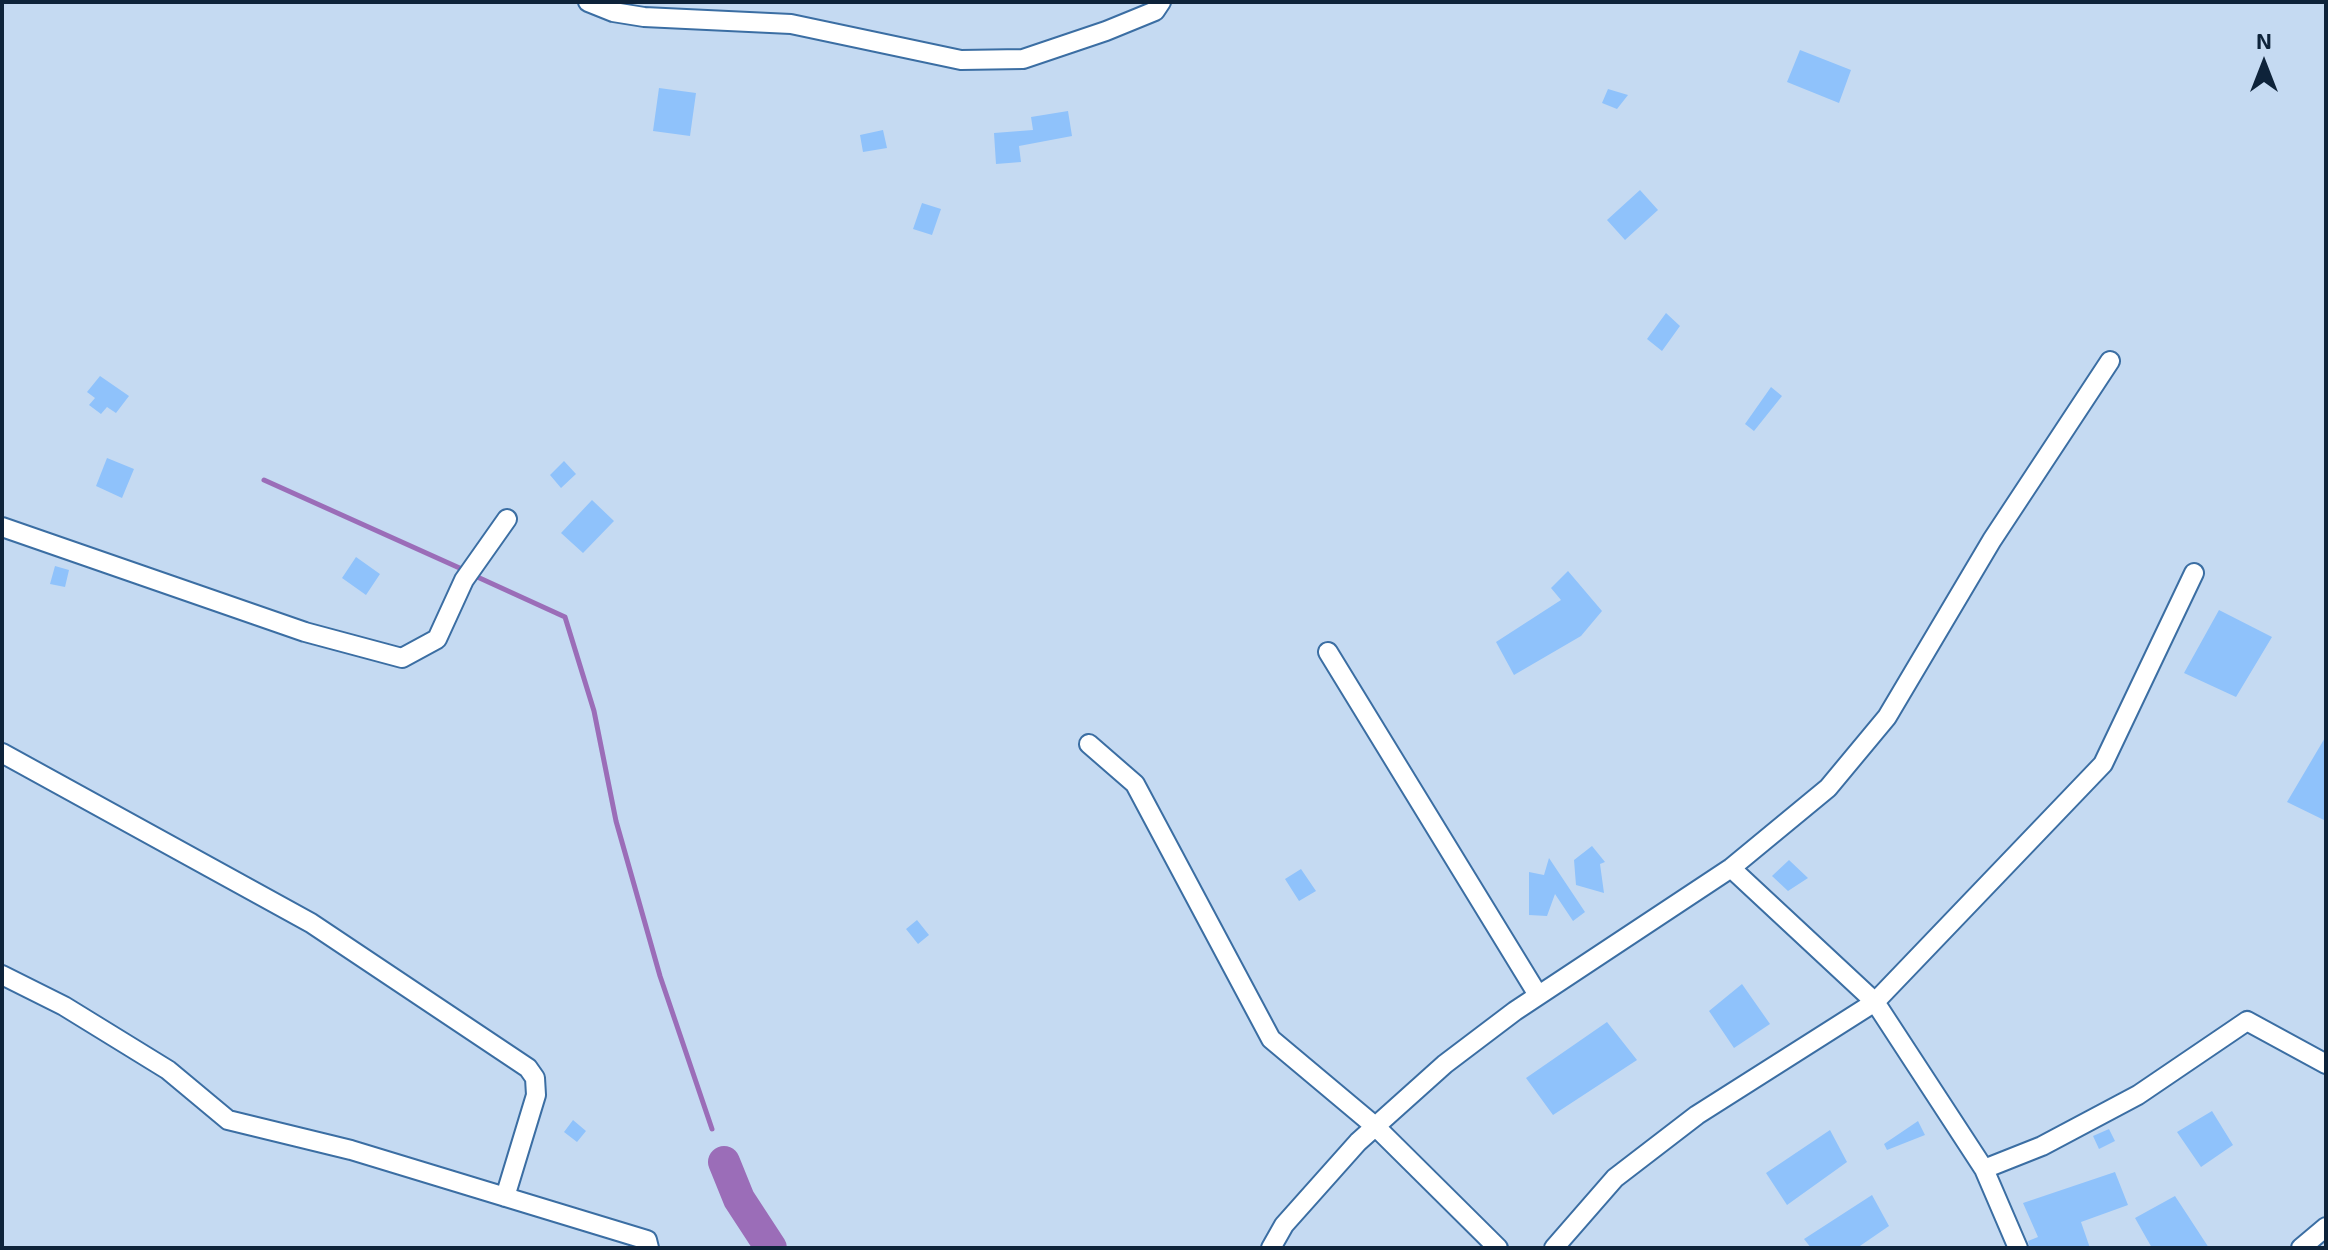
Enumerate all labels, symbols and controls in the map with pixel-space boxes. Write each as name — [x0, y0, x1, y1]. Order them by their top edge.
north arrow — [2224, 24, 2304, 104]
text: N — [2256, 27, 2272, 53]

